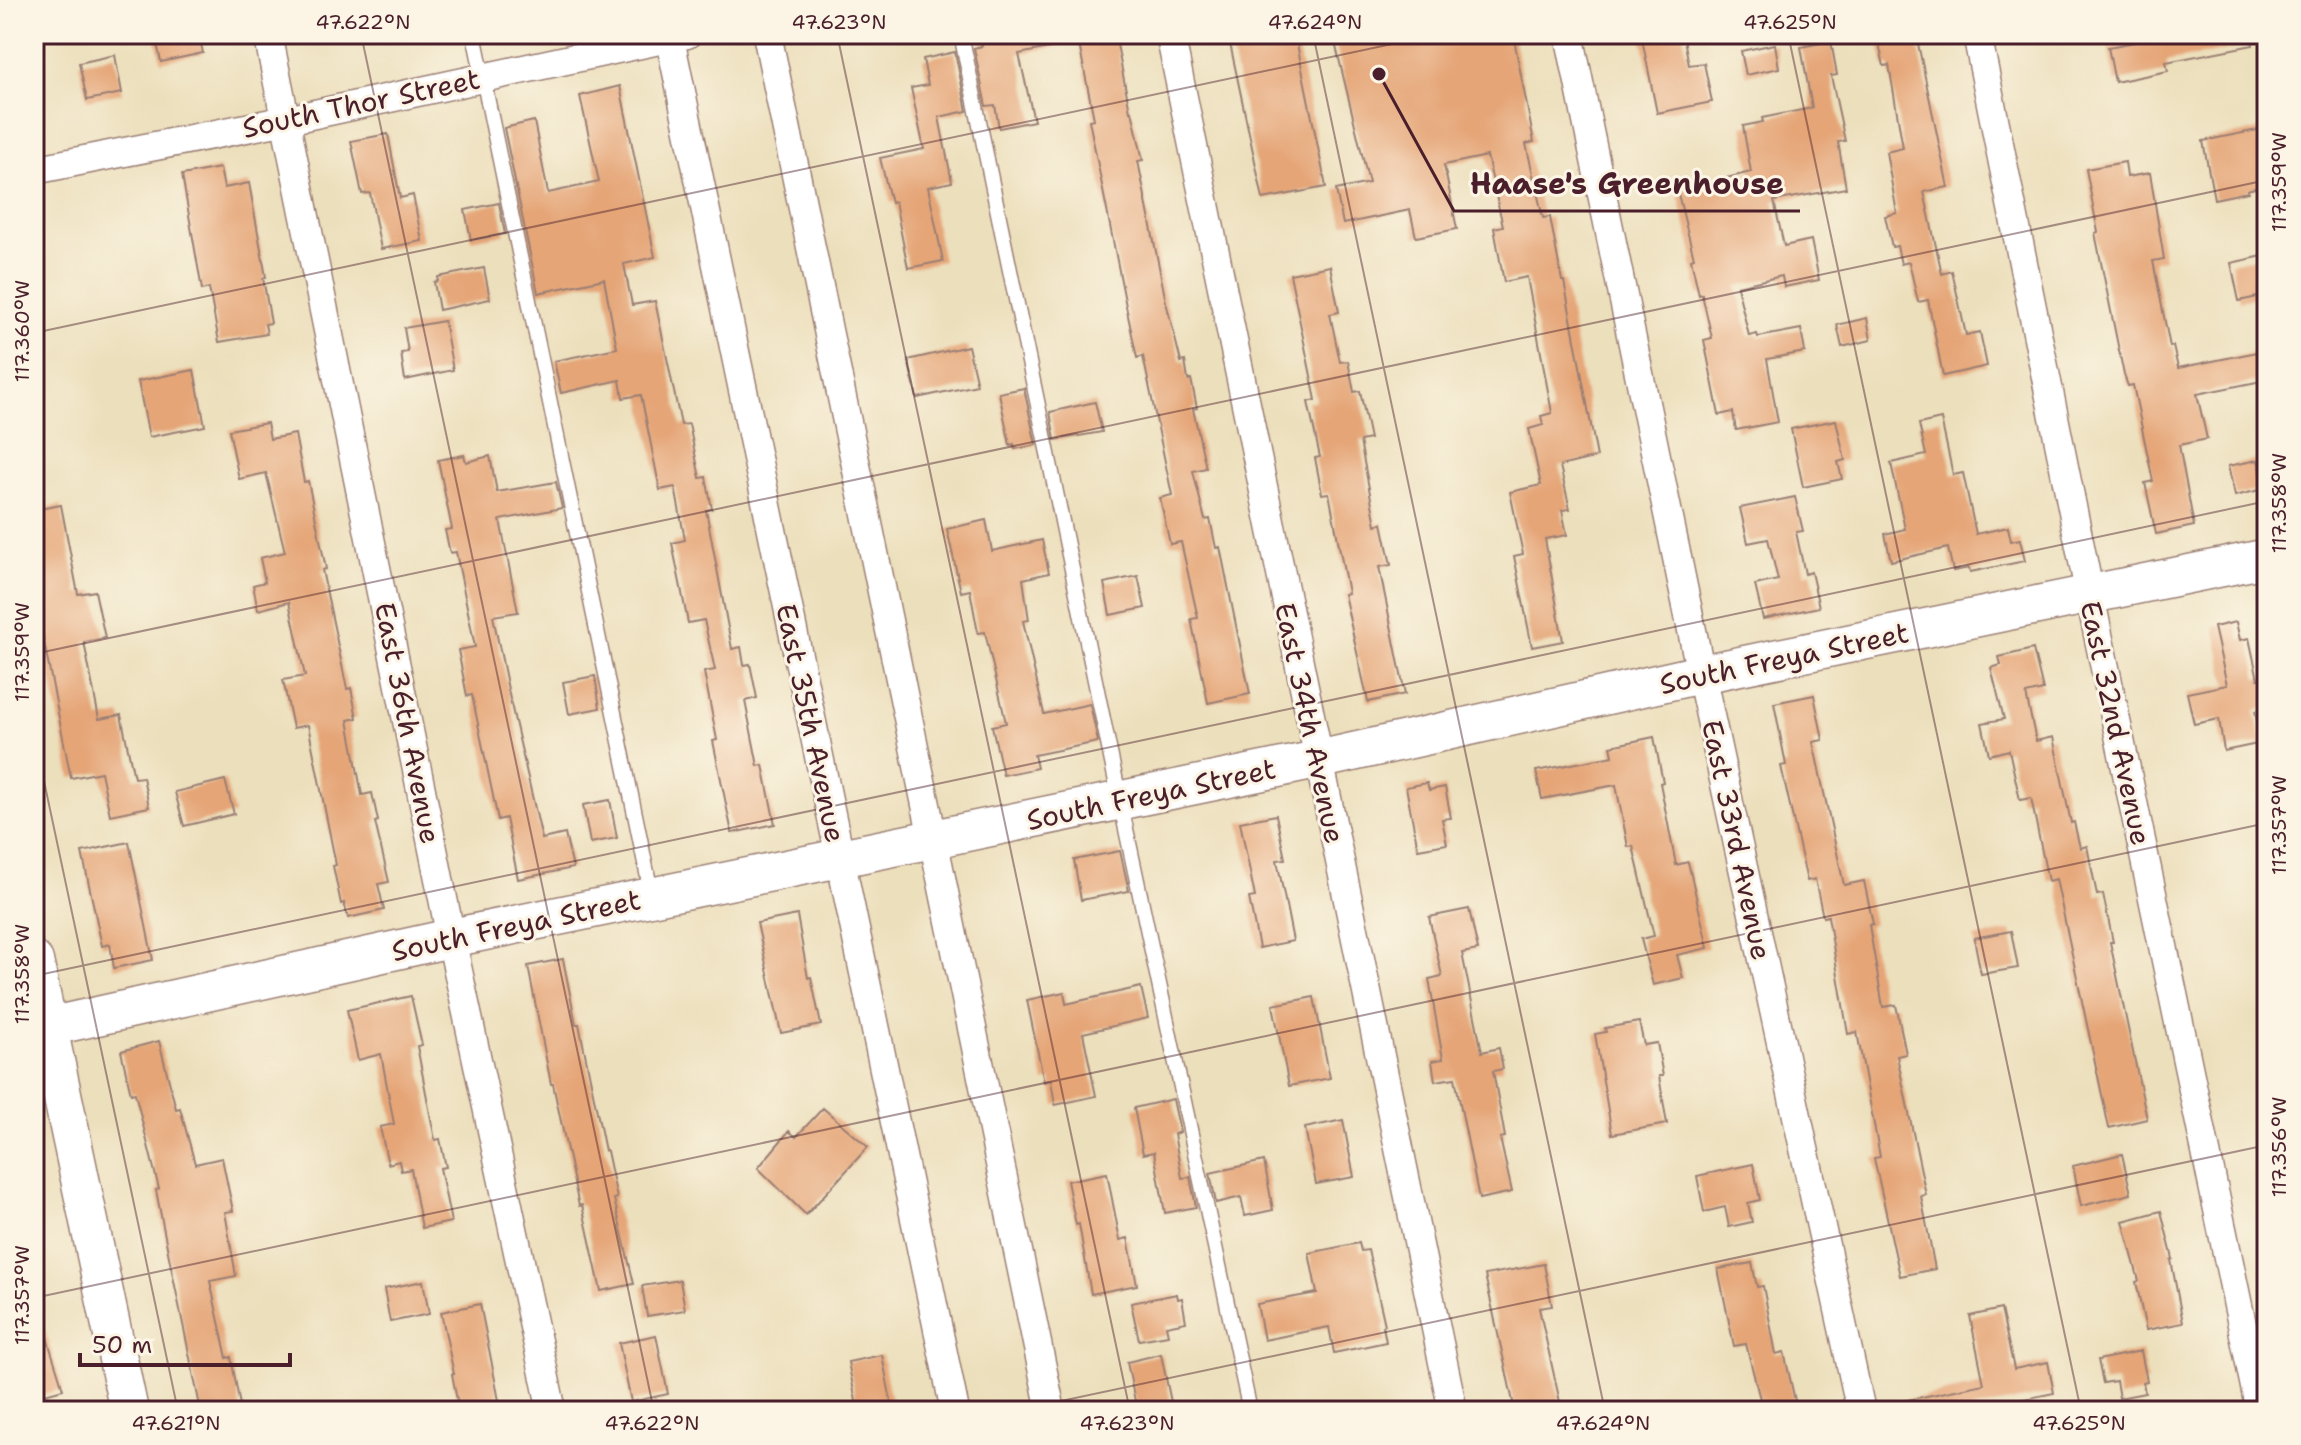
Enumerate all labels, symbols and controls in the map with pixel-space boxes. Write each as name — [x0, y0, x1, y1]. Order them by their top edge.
text: 47.622°N — [316, 9, 410, 35]
text: 47.623°N — [792, 9, 886, 35]
text: 47.624°N — [1268, 9, 1362, 35]
text: 47.625°N — [1743, 9, 1837, 35]
street label: South Thor Street — [239, 59, 483, 147]
text: 117.359°W — [2266, 132, 2292, 232]
callout: Haase's Greenhouse — [1454, 157, 1800, 211]
text: Haase's Greenhouse — [1470, 163, 1784, 204]
text: 117.360°W — [9, 280, 35, 382]
text: 117.358°W — [2266, 453, 2292, 553]
street label: East 32nd Avenue — [2072, 597, 2160, 849]
street label: East 36th Avenue — [366, 599, 450, 847]
street label: East 34th Avenue — [1266, 599, 1354, 847]
street label: East 35th Avenue — [767, 600, 855, 846]
text: 117.359°W — [9, 602, 35, 702]
street label: South Freya Street — [1656, 613, 1912, 703]
street label: East 33rd Avenue — [1693, 717, 1781, 963]
street label: South Freya Street — [1023, 749, 1279, 839]
text: 117.357°W — [2266, 775, 2292, 875]
street label: South Freya Street — [388, 880, 644, 970]
text: 117.358°W — [9, 924, 35, 1024]
text: 117.356°W — [2266, 1097, 2292, 1197]
text: 117.357°W — [9, 1245, 35, 1345]
scale bar — [80, 1317, 290, 1367]
text: 50 m — [92, 1329, 152, 1361]
text: 47.621°N — [131, 1410, 221, 1436]
text: 47.622°N — [605, 1410, 699, 1436]
text: 47.623°N — [1080, 1410, 1174, 1436]
text: 47.624°N — [1556, 1410, 1650, 1436]
text: 47.625°N — [2032, 1410, 2126, 1436]

